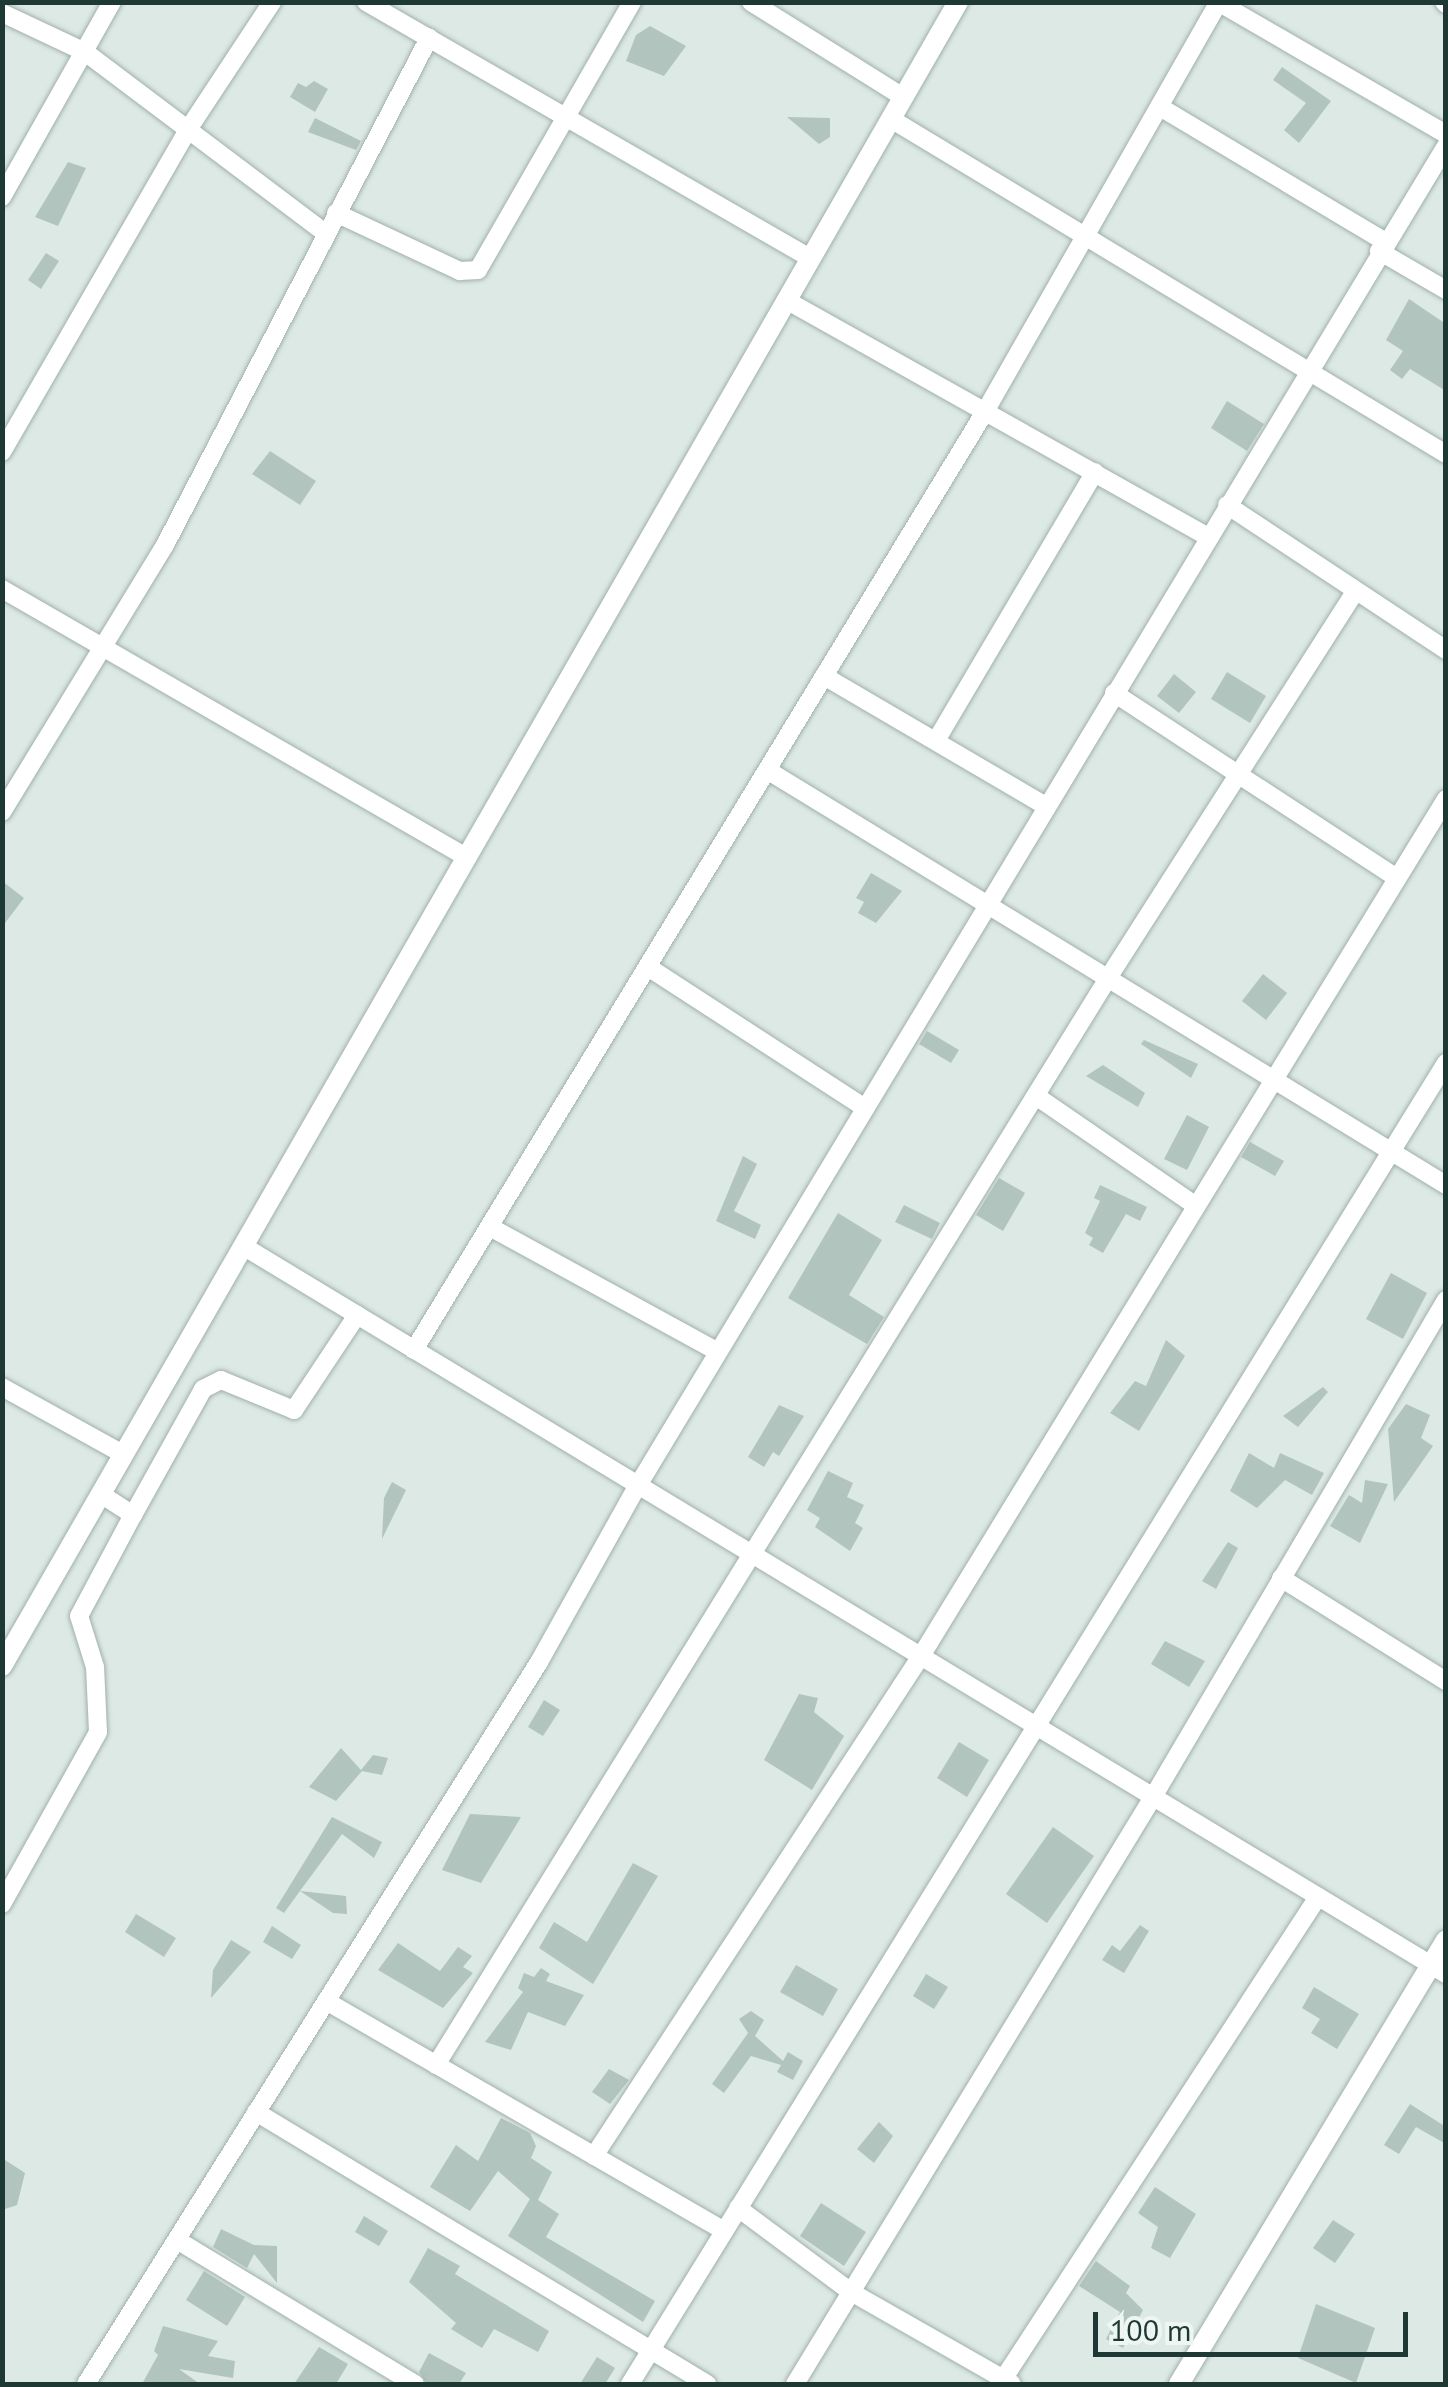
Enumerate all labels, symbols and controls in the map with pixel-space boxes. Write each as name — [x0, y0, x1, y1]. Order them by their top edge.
scale bar — [1098, 2292, 1413, 2354]
text: 100 m — [1110, 2310, 1191, 2349]

